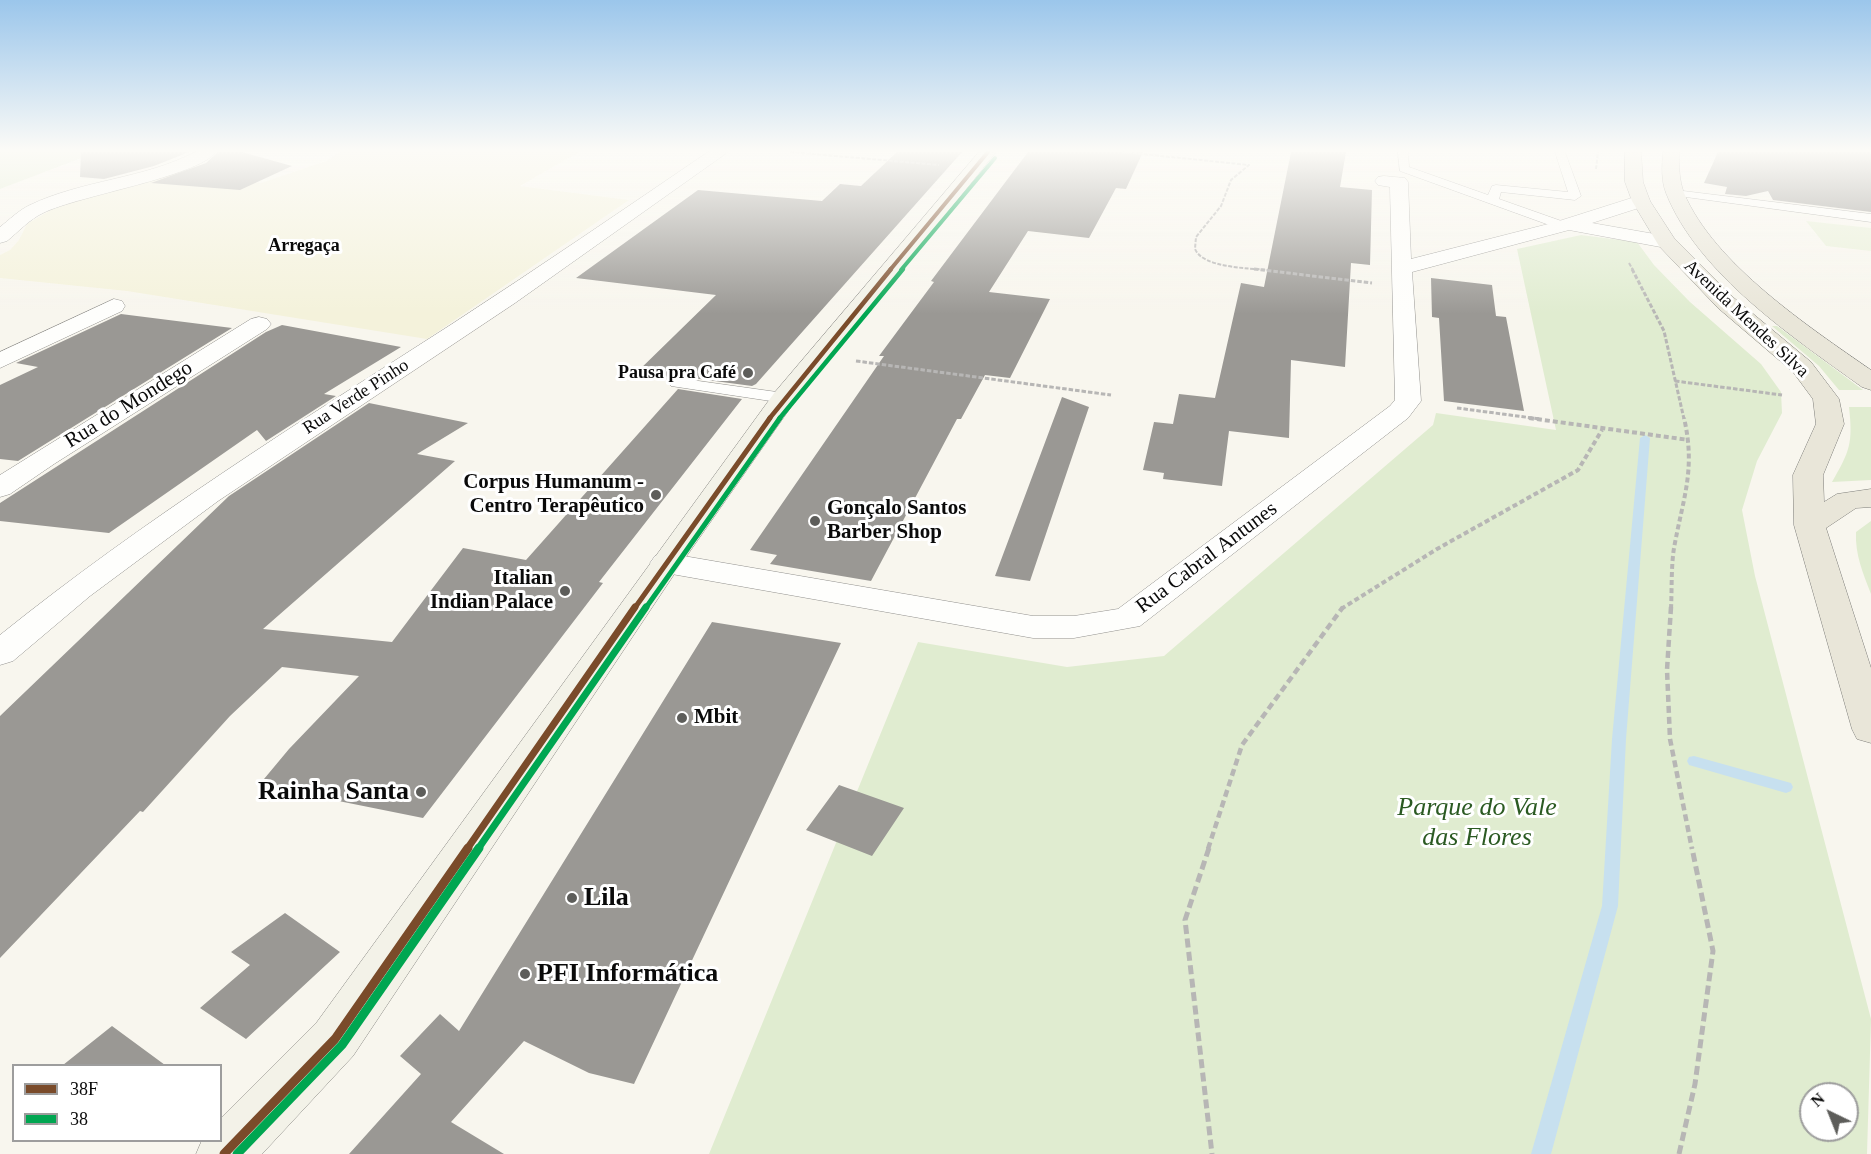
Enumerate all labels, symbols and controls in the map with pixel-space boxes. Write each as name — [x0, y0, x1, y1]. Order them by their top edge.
district label: Arregaça — [268, 235, 340, 257]
street label: Avenida Mendes Silva — [1679, 256, 1813, 382]
street label: Rua Verde Pinho — [299, 355, 413, 439]
street label: Rua do Mondego — [60, 356, 198, 454]
place label: Pausa pra Café — [618, 362, 736, 384]
marker: Pausa pra Café — [741, 366, 755, 380]
place label: Corpus Humanum - Centro Terapêutico — [463, 470, 644, 520]
marker: Corpus Humanum - Centro Terapêutico — [649, 488, 663, 502]
place label: Gonçalo Santos Barber Shop — [827, 496, 966, 546]
street label: Rua Cabral Antunes — [1131, 497, 1283, 619]
marker: Gonçalo Santos Barber Shop — [808, 514, 822, 528]
place label: Italian Indian Palace — [430, 566, 553, 616]
marker: Italian Indian Palace — [558, 584, 572, 598]
place label: Mbit — [694, 705, 738, 731]
marker: Mbit — [675, 711, 689, 725]
place label: Rainha Santa — [258, 776, 409, 808]
marker: Rainha Santa — [414, 785, 428, 799]
park label: Parque do Vale das Flores — [1397, 792, 1557, 854]
place label: Lila — [584, 882, 629, 914]
marker: Lila — [565, 891, 579, 905]
place label: PFI Informática — [537, 958, 718, 990]
marker: PFI Informática — [518, 967, 532, 981]
legend — [12, 1064, 222, 1142]
text: 38F — [70, 1079, 98, 1099]
north arrow — [1799, 1082, 1859, 1142]
text: N — [1808, 1090, 1828, 1110]
text: 38 — [70, 1109, 88, 1129]

